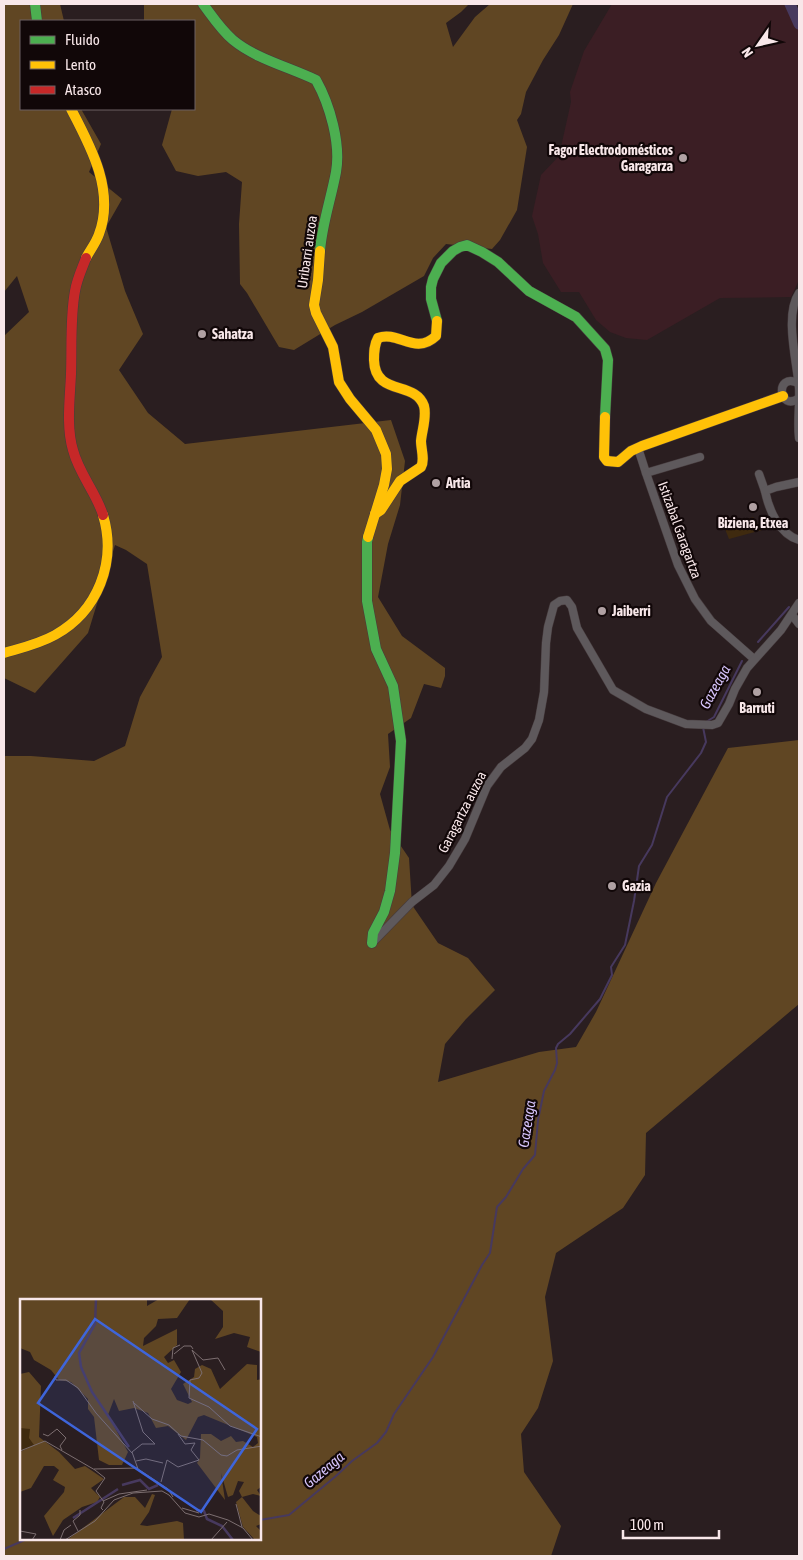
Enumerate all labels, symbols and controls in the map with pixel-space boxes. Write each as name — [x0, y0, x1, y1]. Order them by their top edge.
legend — [20, 20, 195, 110]
north arrow — [733, 20, 783, 70]
text: Fluido — [65, 31, 100, 48]
text: N — [738, 44, 756, 60]
text: Lento — [65, 56, 96, 73]
text: Atasco — [65, 81, 102, 98]
place label: Fagor Electrodomésticos Garagarza — [548, 142, 673, 174]
marker: Fagor Electrodomésticos Garagarza — [677, 152, 689, 164]
street label: Uribarri auzoa — [294, 215, 320, 289]
place label: Sahatza — [212, 326, 254, 342]
marker: Sahatza — [196, 328, 208, 340]
place label: Artia — [445, 475, 471, 491]
marker: Artia — [430, 477, 442, 489]
street label: Istizabal Garagartza — [655, 479, 705, 581]
marker: Biziena, Etxea — [747, 501, 759, 513]
place label: Biziena, Etxea — [718, 515, 789, 531]
place label: Jaiberri — [611, 603, 651, 619]
marker: Jaiberri — [596, 605, 608, 617]
water label: Gazeaga — [696, 662, 733, 712]
marker: Barruti — [751, 686, 763, 698]
place label: Barruti — [739, 700, 775, 716]
street label: Garagartza auzoa — [435, 769, 489, 855]
place label: Gazia — [622, 878, 651, 894]
marker: Gazia — [606, 880, 618, 892]
water label: Gazeaga — [514, 1099, 539, 1149]
inset map — [20, 1299, 261, 1540]
water label: Gazeaga — [300, 1448, 347, 1491]
scale bar — [623, 1508, 719, 1540]
text: 100 m — [630, 1516, 664, 1533]

